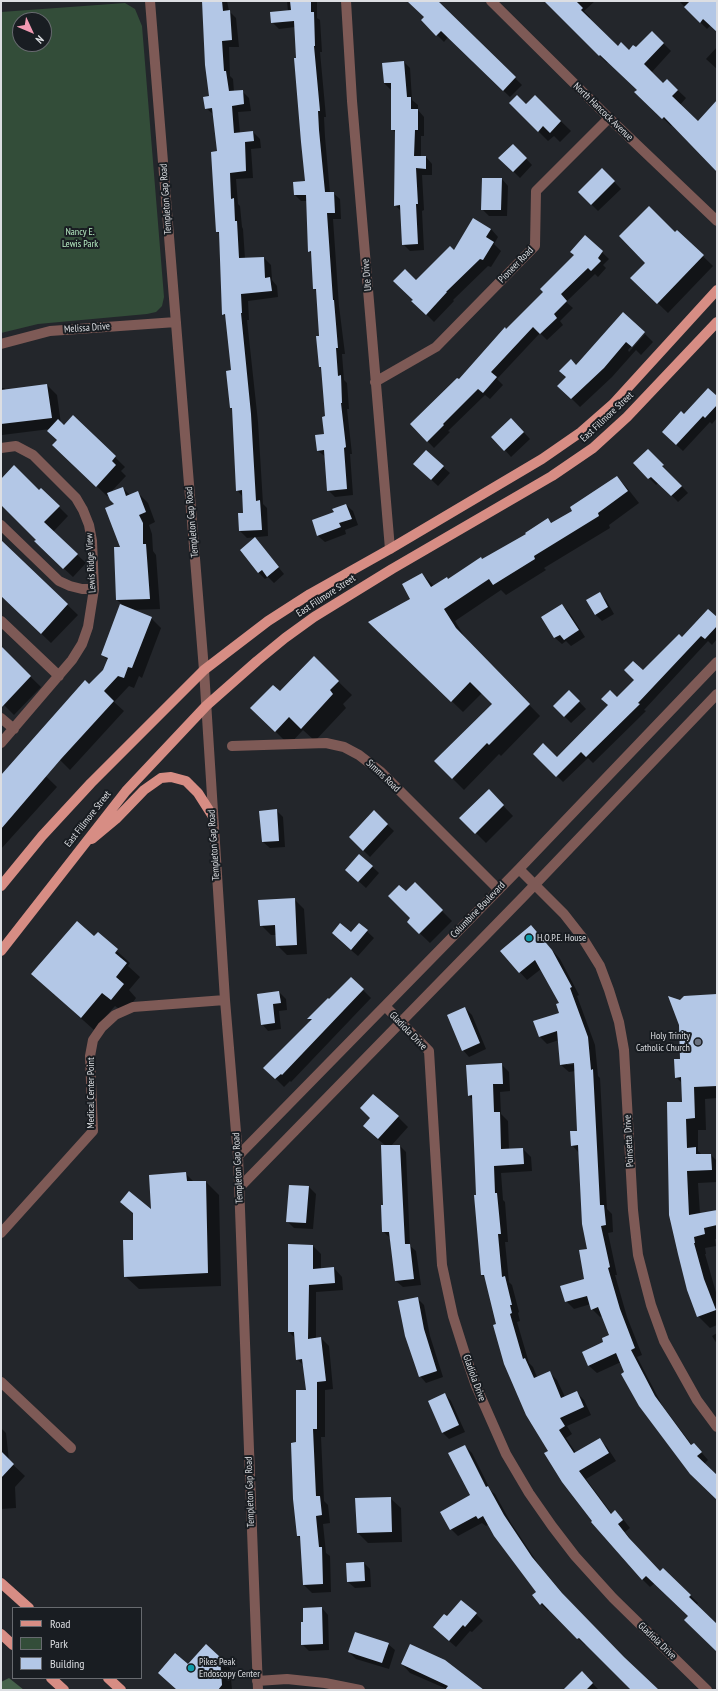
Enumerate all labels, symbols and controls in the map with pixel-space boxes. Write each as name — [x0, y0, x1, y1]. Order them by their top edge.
north arrow — [12, 12, 52, 52]
text: N — [33, 33, 47, 47]
street label: North Hancock Avenue — [571, 81, 635, 143]
street label: Templeton Gap Road — [158, 163, 174, 235]
park label: Nancy E. Lewis Park — [62, 226, 98, 250]
street label: Pioneer Road — [496, 244, 536, 286]
street label: Ute Drive — [360, 258, 374, 292]
street label: Melissa Drive — [64, 320, 110, 336]
street label: East Fillmore Street — [578, 389, 636, 445]
street label: Templeton Gap Road — [183, 486, 201, 558]
street label: Lewis Ridge View — [83, 533, 99, 593]
street label: East Fillmore Street — [294, 572, 358, 620]
street label: Simms Road — [364, 757, 402, 795]
street label: East Fillmore Street — [62, 789, 114, 849]
street label: Templeton Gap Road — [206, 809, 222, 881]
street label: Columbine Boulevard — [448, 879, 508, 941]
place label: H.O.P.E. House — [537, 932, 586, 944]
marker: H.O.P.E. House — [524, 933, 534, 943]
street label: Gladiola Drive — [387, 1009, 429, 1053]
place label: Holy Trinity Catholic Church — [636, 1030, 690, 1054]
marker: Holy Trinity Catholic Church — [693, 1037, 703, 1047]
street label: Medical Center Point — [85, 1057, 97, 1129]
street label: Poinsetta Drive — [622, 1115, 636, 1167]
street label: Templeton Gap Road — [230, 1132, 246, 1204]
street label: Gladiola Drive — [460, 1353, 488, 1403]
street label: Templeton Gap Road — [243, 1456, 257, 1528]
legend — [12, 1607, 142, 1679]
text: Road — [50, 1616, 70, 1631]
street label: Gladiola Drive — [635, 1620, 679, 1662]
text: Park — [50, 1636, 68, 1651]
text: Building — [50, 1656, 85, 1671]
place label: Pikes Peak Endoscopy Center — [199, 1656, 260, 1680]
marker: Pikes Peak Endoscopy Center — [186, 1663, 196, 1673]

